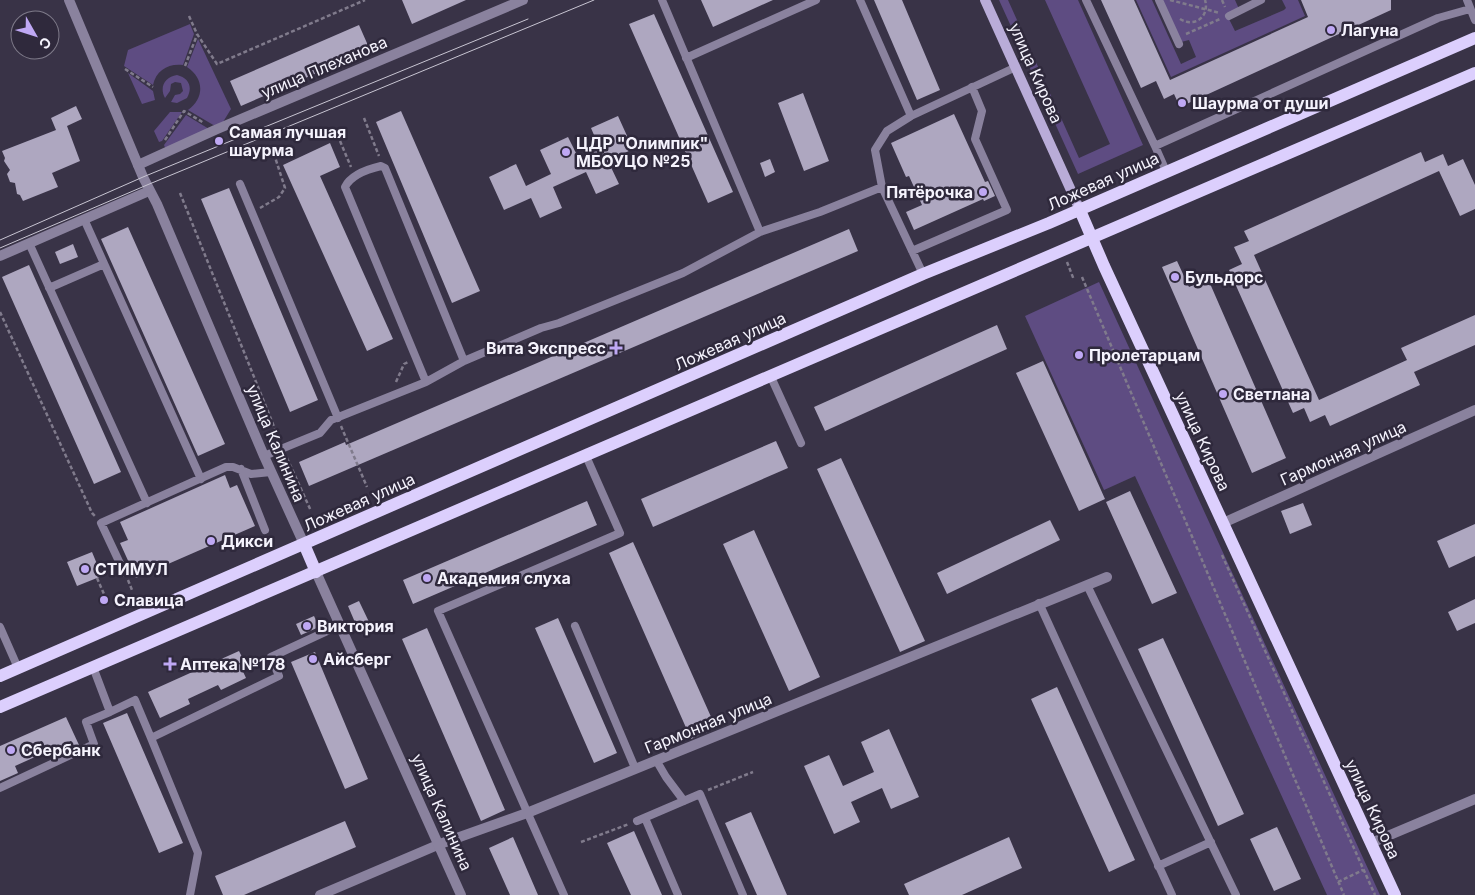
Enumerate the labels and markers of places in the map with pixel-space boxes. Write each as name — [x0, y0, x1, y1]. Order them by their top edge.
place label: Лагуна — [1341, 20, 1399, 40]
marker: Лагуна — [1325, 24, 1337, 36]
place label: Шаурма от души — [1192, 93, 1328, 113]
marker: Шаурма от души — [1176, 97, 1188, 109]
place label: Самая лучшая шаурма — [229, 122, 346, 160]
place label: ЦДР "Олимпик" МБОУЦО №25 — [576, 133, 708, 171]
marker: Самая лучшая шаурма — [213, 135, 225, 147]
marker: ЦДР "Олимпик" МБОУЦО №25 — [560, 146, 572, 158]
place label: Пятёрочка — [886, 182, 973, 202]
marker: Пятёрочка — [977, 186, 989, 198]
place label: Бульдорс — [1185, 267, 1263, 287]
marker: Бульдорс — [1169, 271, 1181, 283]
place label: Вита Экспресс — [486, 338, 606, 358]
marker: Вита Экспресс — [610, 342, 622, 354]
place label: Пролетарцам — [1089, 345, 1200, 365]
marker: Пролетарцам — [1073, 349, 1085, 361]
place label: Светлана — [1233, 384, 1310, 404]
marker: Светлана — [1217, 388, 1229, 400]
place label: Дикси — [221, 531, 273, 551]
marker: Дикси — [205, 535, 217, 547]
place label: СТИМУЛ — [95, 559, 168, 579]
marker: СТИМУЛ — [79, 563, 91, 575]
place label: Академия слуха — [437, 568, 571, 588]
marker: Академия слуха — [421, 572, 433, 584]
place label: Славица — [114, 590, 184, 610]
marker: Славица — [98, 594, 110, 606]
place label: Виктория — [317, 616, 394, 636]
marker: Виктория — [301, 620, 313, 632]
place label: Айсберг — [323, 649, 391, 669]
marker: Айсберг — [307, 653, 319, 665]
place label: Аптека №178 — [180, 654, 286, 674]
marker: Аптека №178 — [164, 658, 176, 670]
place label: Сбербанк — [21, 740, 101, 760]
marker: Сбербанк — [5, 744, 17, 756]

